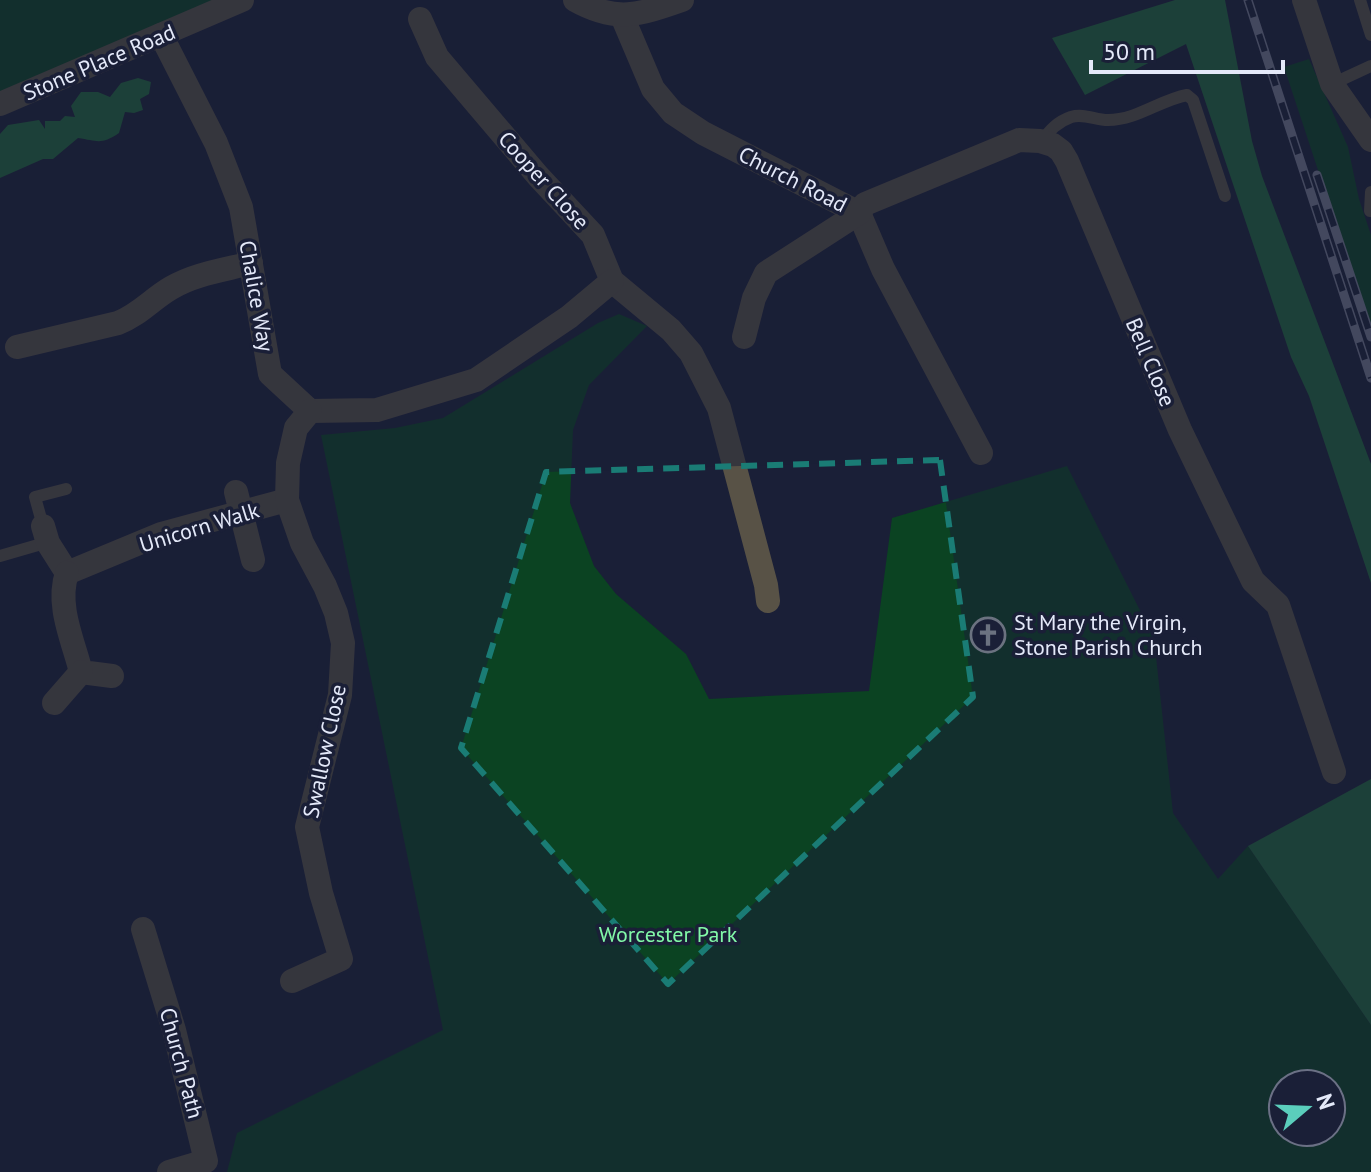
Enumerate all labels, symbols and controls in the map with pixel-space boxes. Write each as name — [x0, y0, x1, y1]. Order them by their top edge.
street label: Stone Place Road — [19, 17, 179, 107]
scale bar — [1091, 24, 1283, 74]
text: 50 m — [1103, 36, 1155, 67]
street label: Cooper Close — [492, 125, 596, 235]
street label: Church Road — [734, 140, 852, 218]
street label: Chalice Way — [233, 238, 281, 354]
street label: Bell Close — [1120, 313, 1182, 411]
street label: Unicorn Walk — [136, 495, 263, 558]
place label: St Mary the Virgin, Stone Parish Church — [1014, 608, 1203, 661]
church icon: St Mary the Virgin, Stone Parish Church — [969, 616, 1007, 654]
street label: Swallow Close — [296, 682, 352, 820]
park label: Worcester Park — [599, 920, 738, 948]
street label: Church Path — [154, 1004, 210, 1122]
north arrow — [1267, 1068, 1347, 1148]
text: N — [1310, 1090, 1342, 1113]

